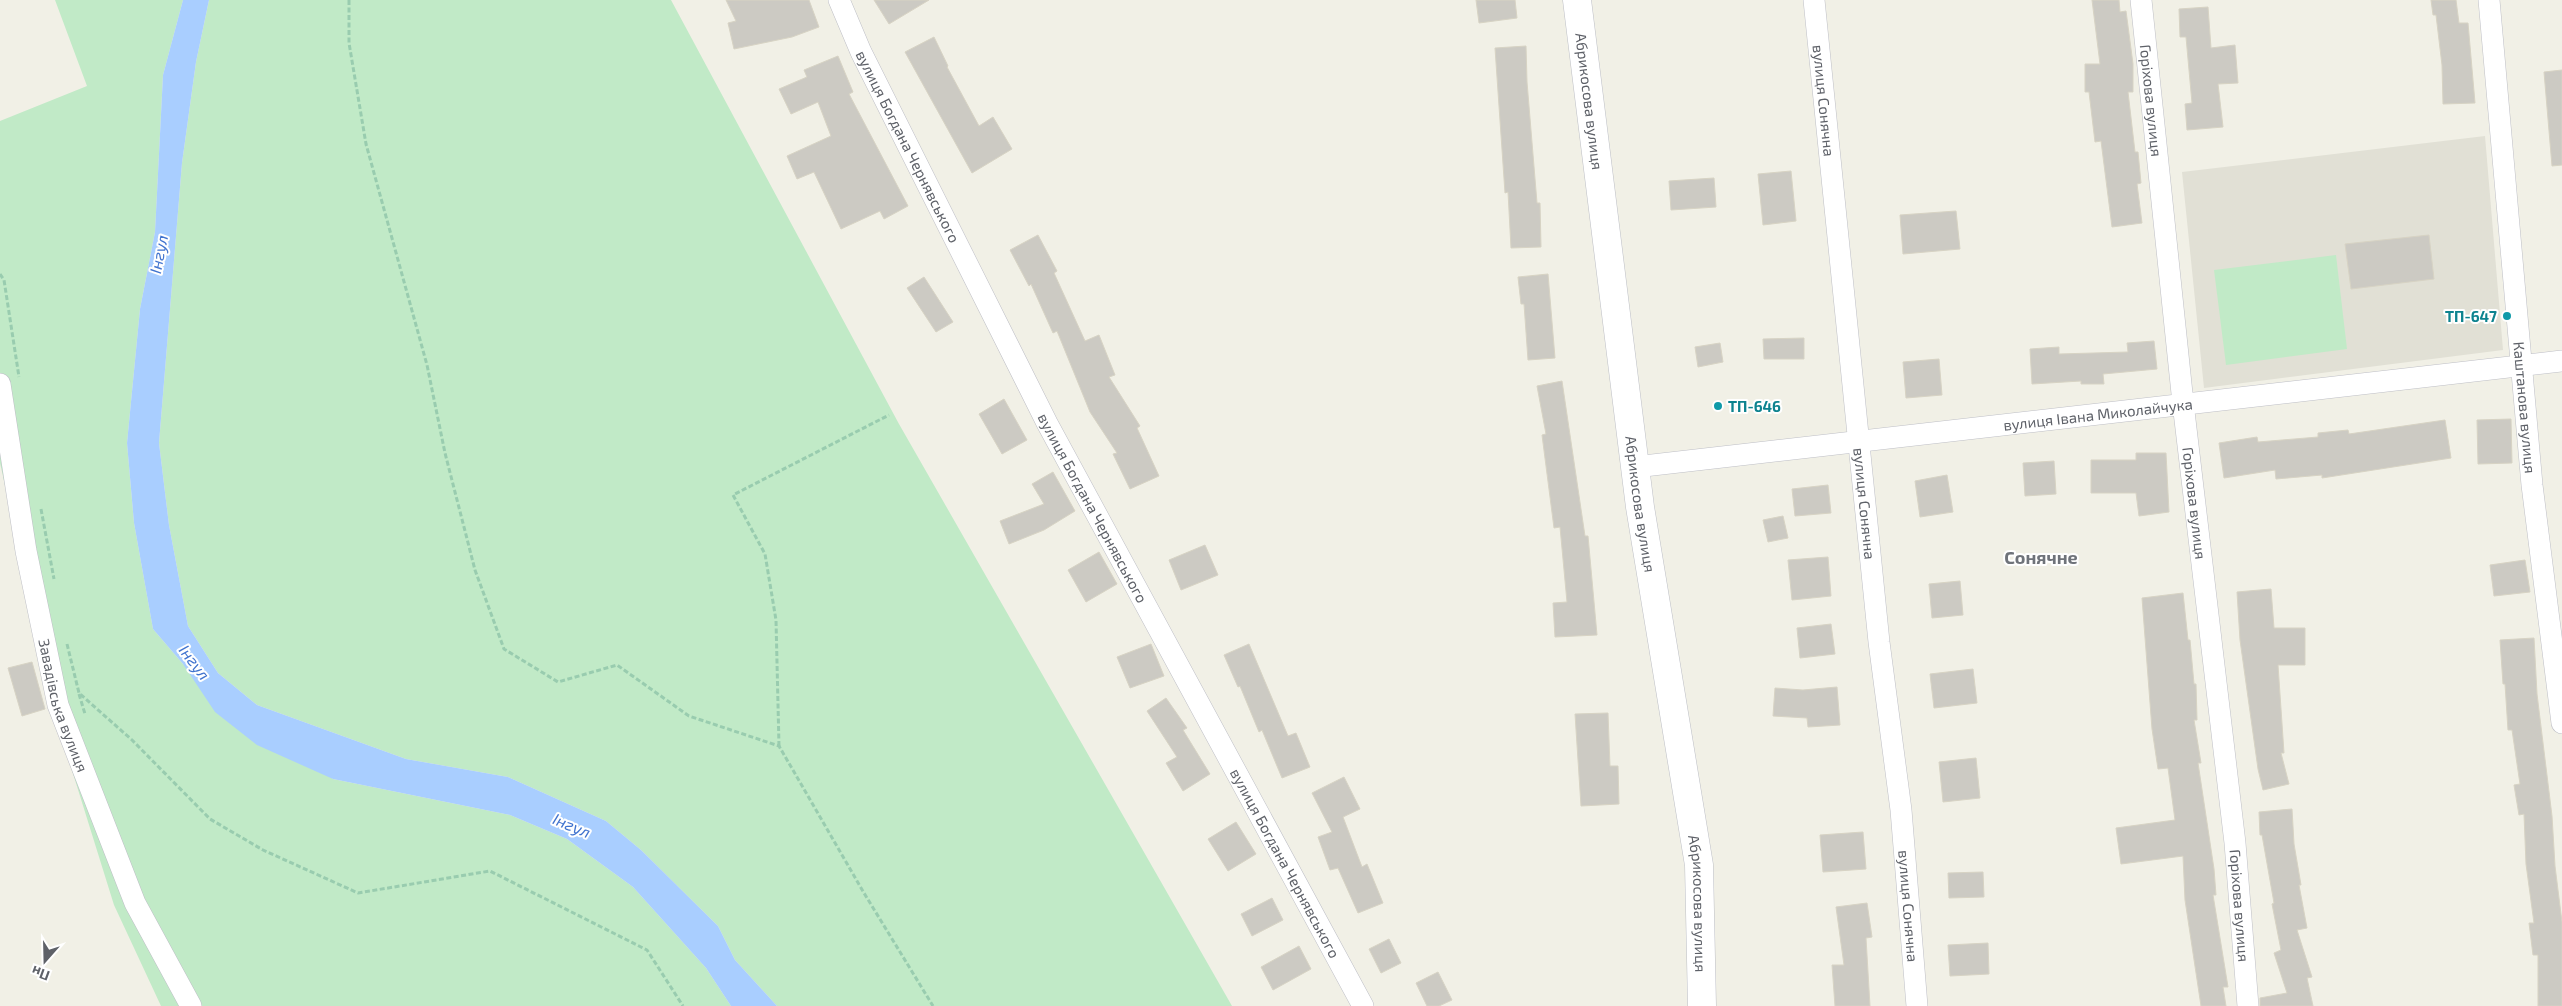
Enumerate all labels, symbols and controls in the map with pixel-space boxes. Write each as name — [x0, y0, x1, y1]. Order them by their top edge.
street label: Абрикосова вулиця — [1572, 32, 1607, 171]
street label: Горіхова вулиця — [2137, 43, 2166, 158]
street label: вулиця Сонячна — [1809, 44, 1839, 157]
street label: вулиця Богдана Чернявського — [853, 47, 964, 245]
water label: Інгул — [145, 233, 171, 275]
place label: ТП-647 — [2445, 307, 2497, 325]
marker: ТП-647 — [2501, 310, 2513, 322]
street label: Каштанова вулиця — [2510, 341, 2540, 474]
street label: вулиця Івана Миколайчука — [2002, 394, 2194, 434]
place label: ТП-646 — [1728, 397, 1781, 415]
marker: ТП-646 — [1712, 400, 1724, 412]
street label: вулиця Богдана Чернявського — [1035, 410, 1152, 606]
street label: Абрикосова вулиця — [1622, 435, 1660, 574]
street label: Горіхова вулиця — [2179, 446, 2210, 560]
street label: вулиця Сонячна — [1850, 447, 1880, 560]
district label: Сонячне — [2004, 546, 2078, 568]
street label: Завадівська вулиця — [35, 637, 92, 775]
water label: Інгул — [176, 641, 214, 683]
street label: вулиця Богдана Чернявського — [1227, 765, 1344, 961]
water label: Інгул — [550, 809, 594, 841]
street label: Абрикосова вулиця — [1685, 833, 1710, 972]
street label: вулиця Сонячна — [1895, 849, 1922, 963]
street label: Горіхова вулиця — [2227, 849, 2253, 963]
north arrow — [20, 936, 70, 986]
text: Пн — [29, 963, 52, 985]

